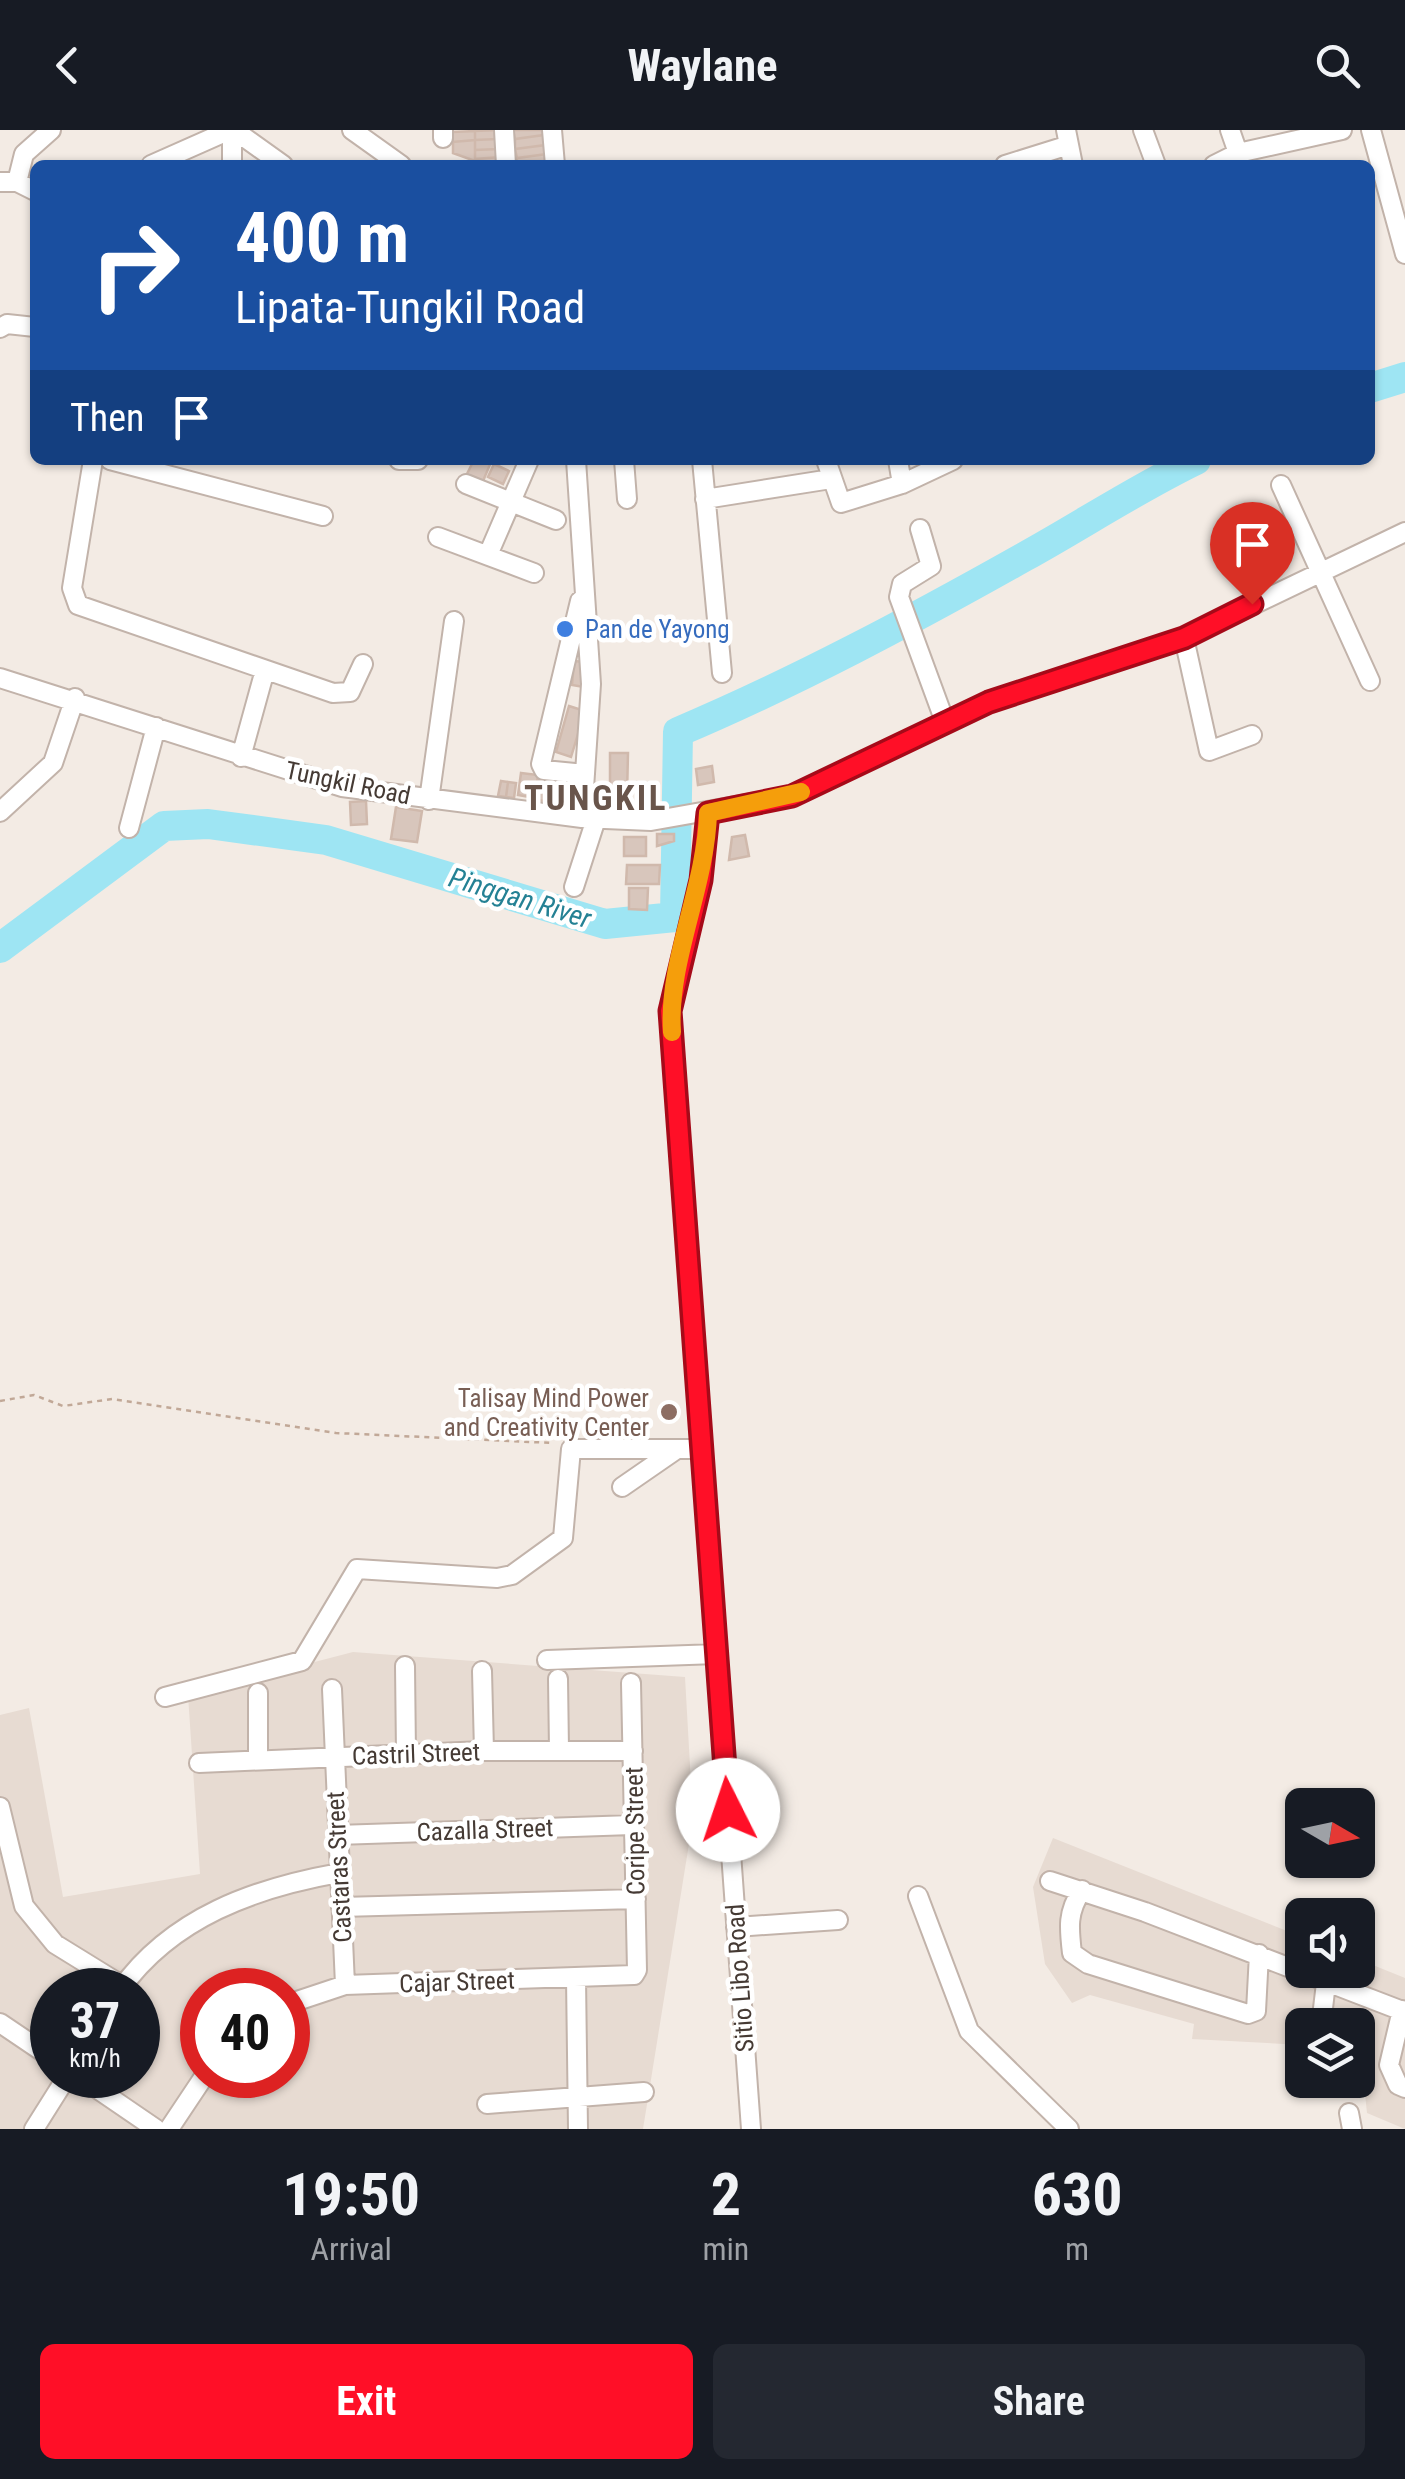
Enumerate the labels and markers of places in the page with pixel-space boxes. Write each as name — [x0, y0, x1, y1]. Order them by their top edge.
pin — [1210, 502, 1295, 605]
place label: Pan de Yayong — [585, 615, 730, 644]
marker: Pan de Yayong — [554, 618, 576, 640]
place label: Talisay Mind Power and Creativity Center — [444, 1384, 649, 1442]
marker: Talisay Mind Power and Creativity Center — [658, 1401, 680, 1423]

